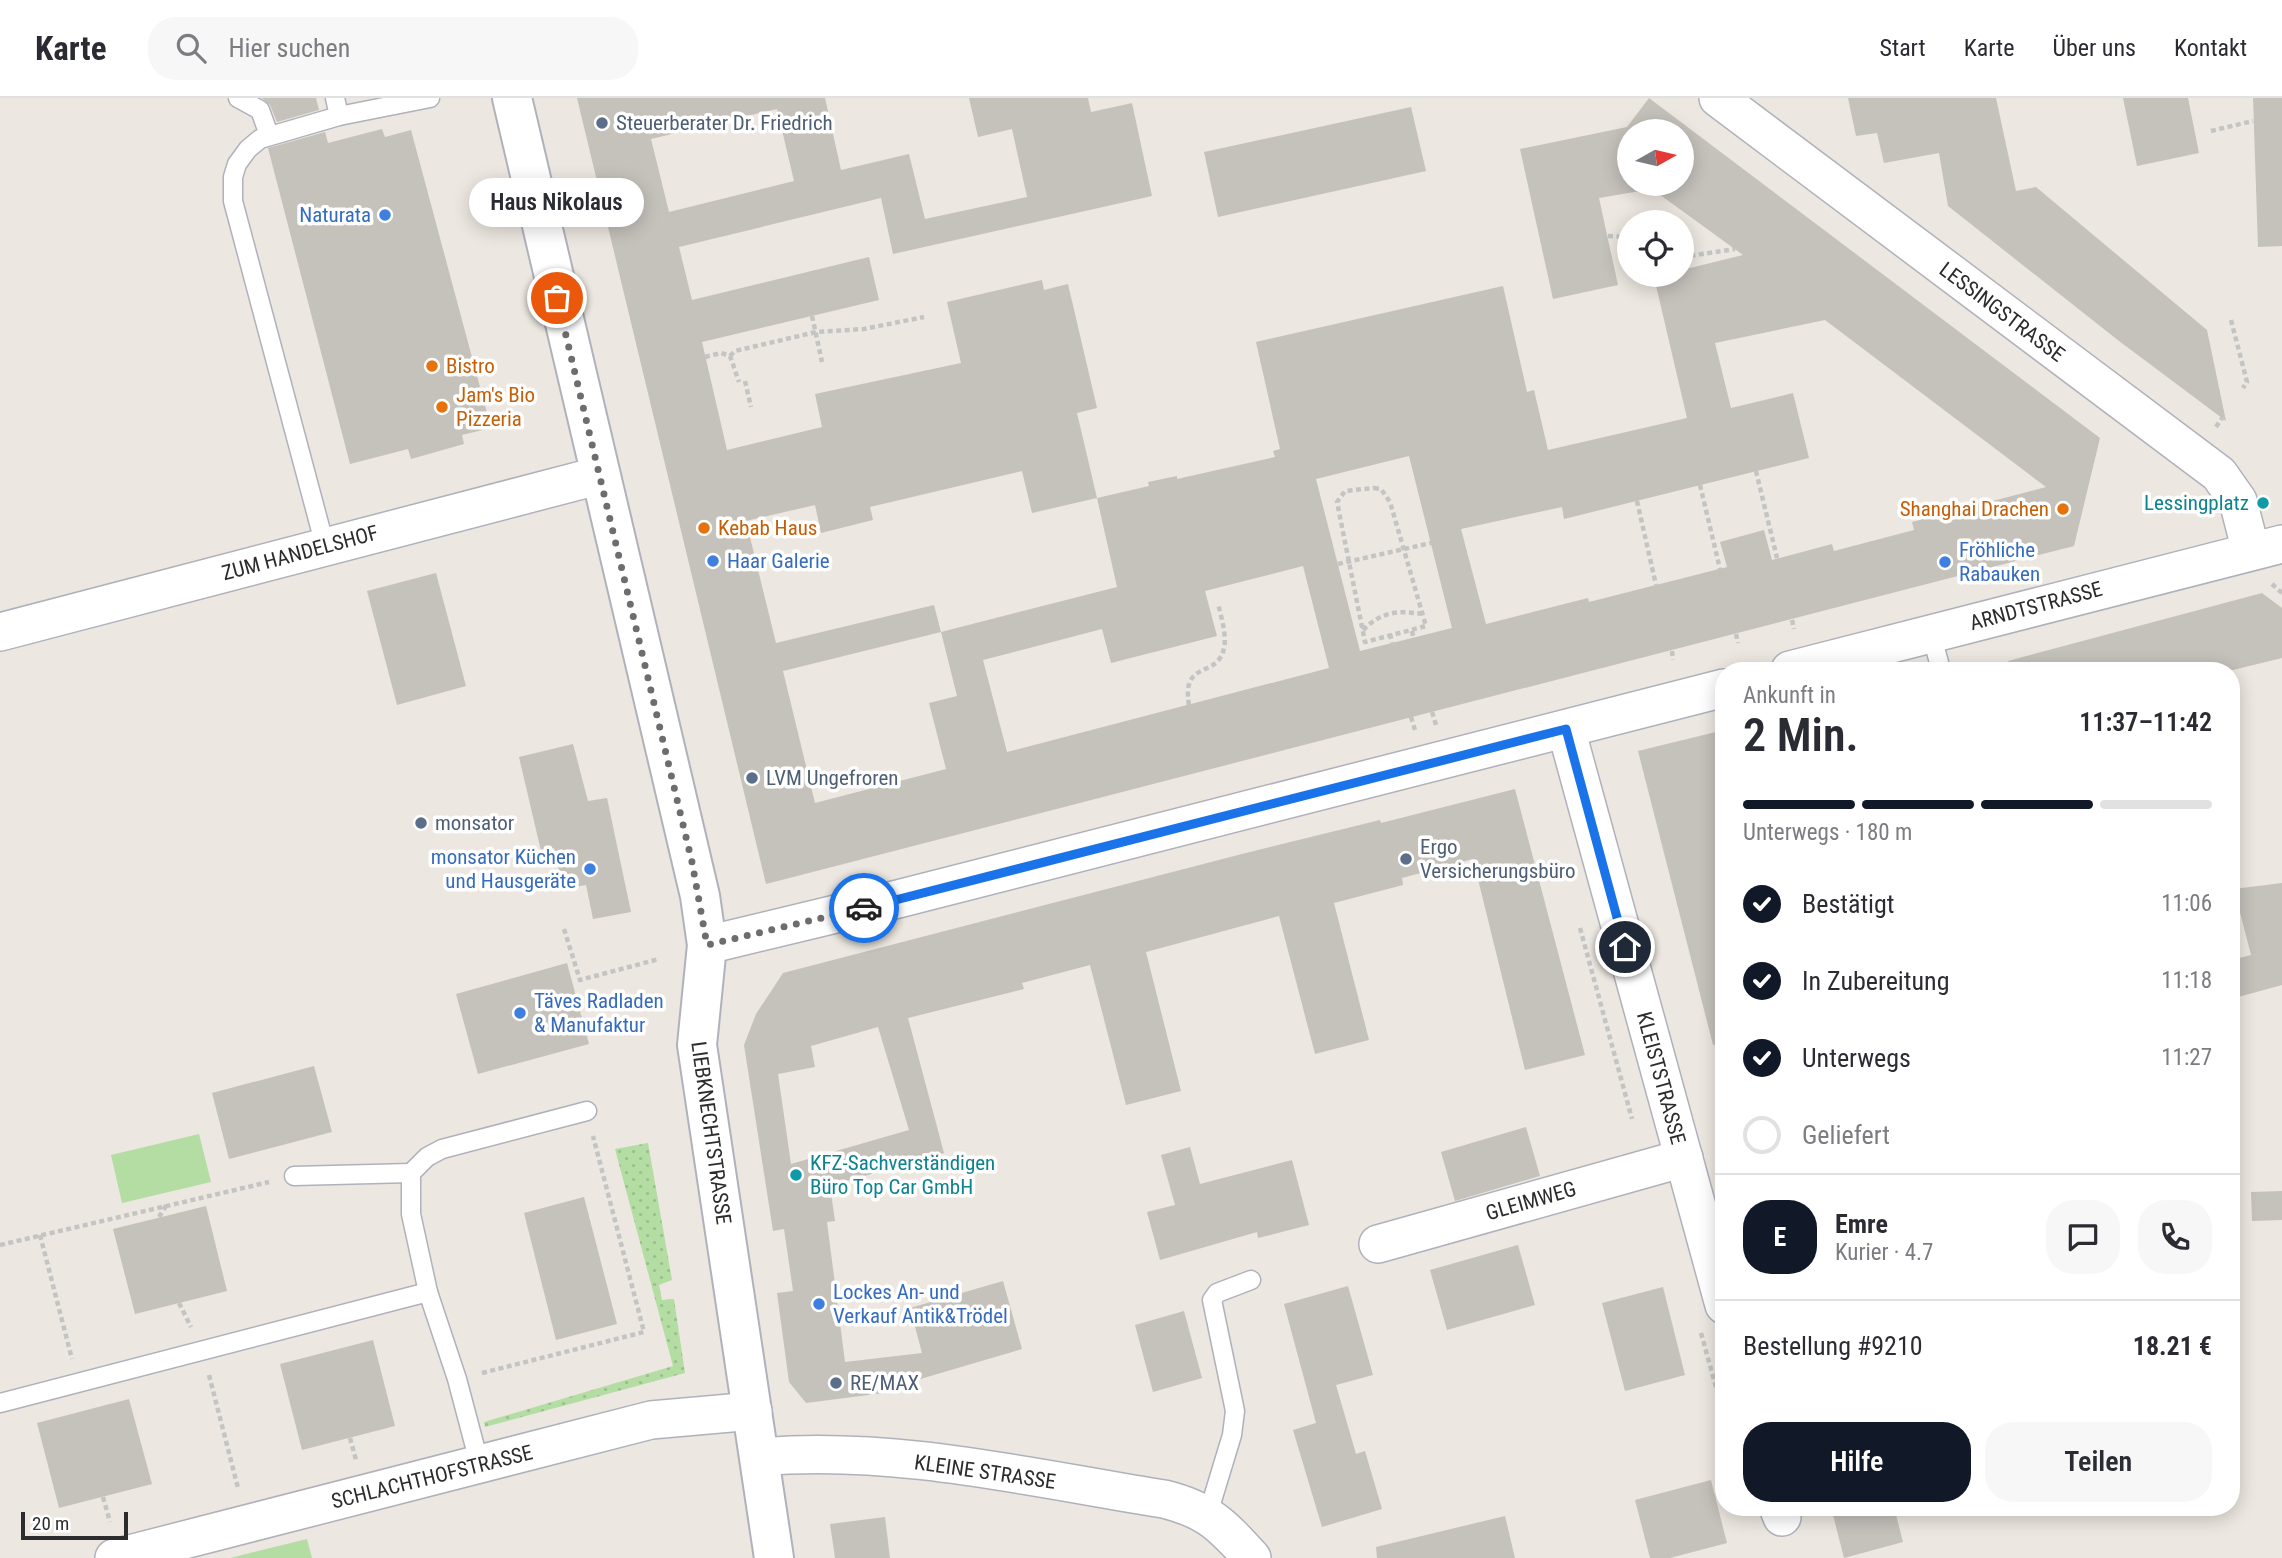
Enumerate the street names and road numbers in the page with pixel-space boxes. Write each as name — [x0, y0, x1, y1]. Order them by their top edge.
street label: LESSINGSTRASSE — [1935, 257, 2069, 367]
street label: ZUM HANDELSHOF — [219, 521, 381, 585]
street label: ARNDTSTRASSE — [1967, 577, 2105, 635]
street label: KLEISTSTRASSE — [1632, 1009, 1690, 1147]
street label: LIEBKNECHTSTRASSE — [686, 1040, 736, 1226]
street label: GLEIMWEG — [1483, 1177, 1579, 1225]
street label: SCHLACHTHOFSTRASSE — [329, 1440, 535, 1514]
street label: KLEINE STRASSE — [913, 1450, 1057, 1494]

